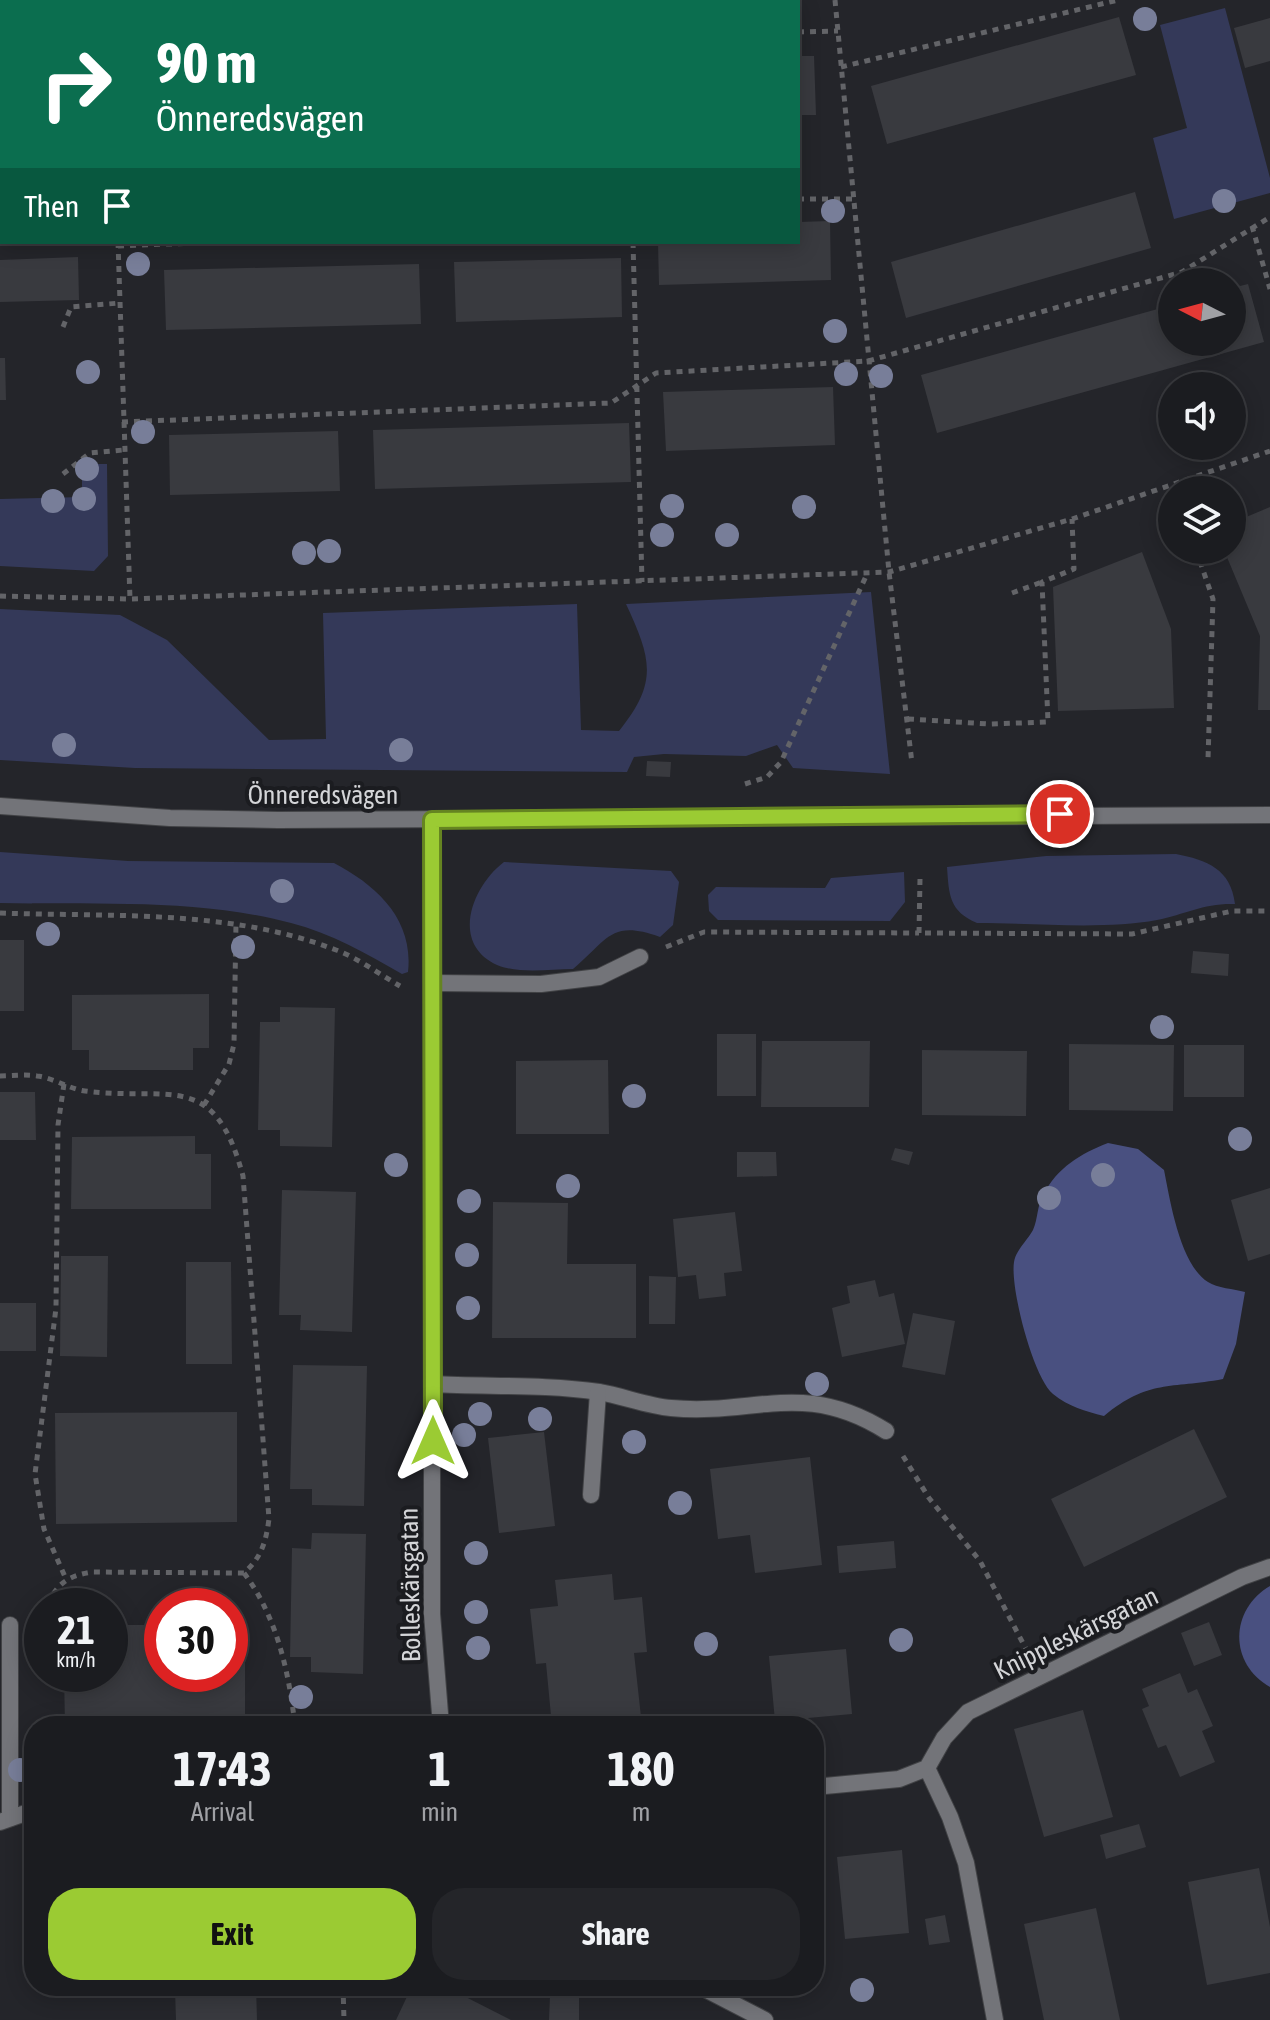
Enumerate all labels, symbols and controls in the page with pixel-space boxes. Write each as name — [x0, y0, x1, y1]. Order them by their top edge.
text: 90 m — [156, 31, 257, 95]
icon: right — [24, 32, 128, 136]
text: Önneredsvägen — [156, 97, 365, 139]
icon: arrive — [95, 184, 139, 228]
text: Then — [24, 189, 79, 223]
north arrow — [1158, 268, 1246, 356]
map controls — [1158, 268, 1246, 564]
button: sound — [1158, 372, 1246, 460]
button: layers — [1158, 476, 1246, 564]
street label: Önneredsvägen — [248, 780, 398, 810]
pin — [1026, 780, 1094, 848]
icon: arrive — [1038, 792, 1082, 836]
position arrow — [391, 1399, 475, 1483]
street label: Bolleskärsgatan — [394, 1508, 426, 1662]
street label: Knippleskärsgatan — [989, 1580, 1163, 1686]
speed limit sign: 30 — [144, 1588, 248, 1692]
text: 21 — [57, 1607, 95, 1652]
text: km/h — [56, 1648, 96, 1671]
text: 17:43 — [173, 1741, 272, 1796]
text: 1 — [428, 1741, 451, 1796]
text: 180 — [607, 1741, 675, 1796]
text: Arrival — [191, 1797, 254, 1827]
text: min — [421, 1797, 458, 1827]
text: m — [632, 1797, 650, 1827]
button: Exit — [48, 1888, 416, 1980]
button: Share — [432, 1888, 800, 1980]

